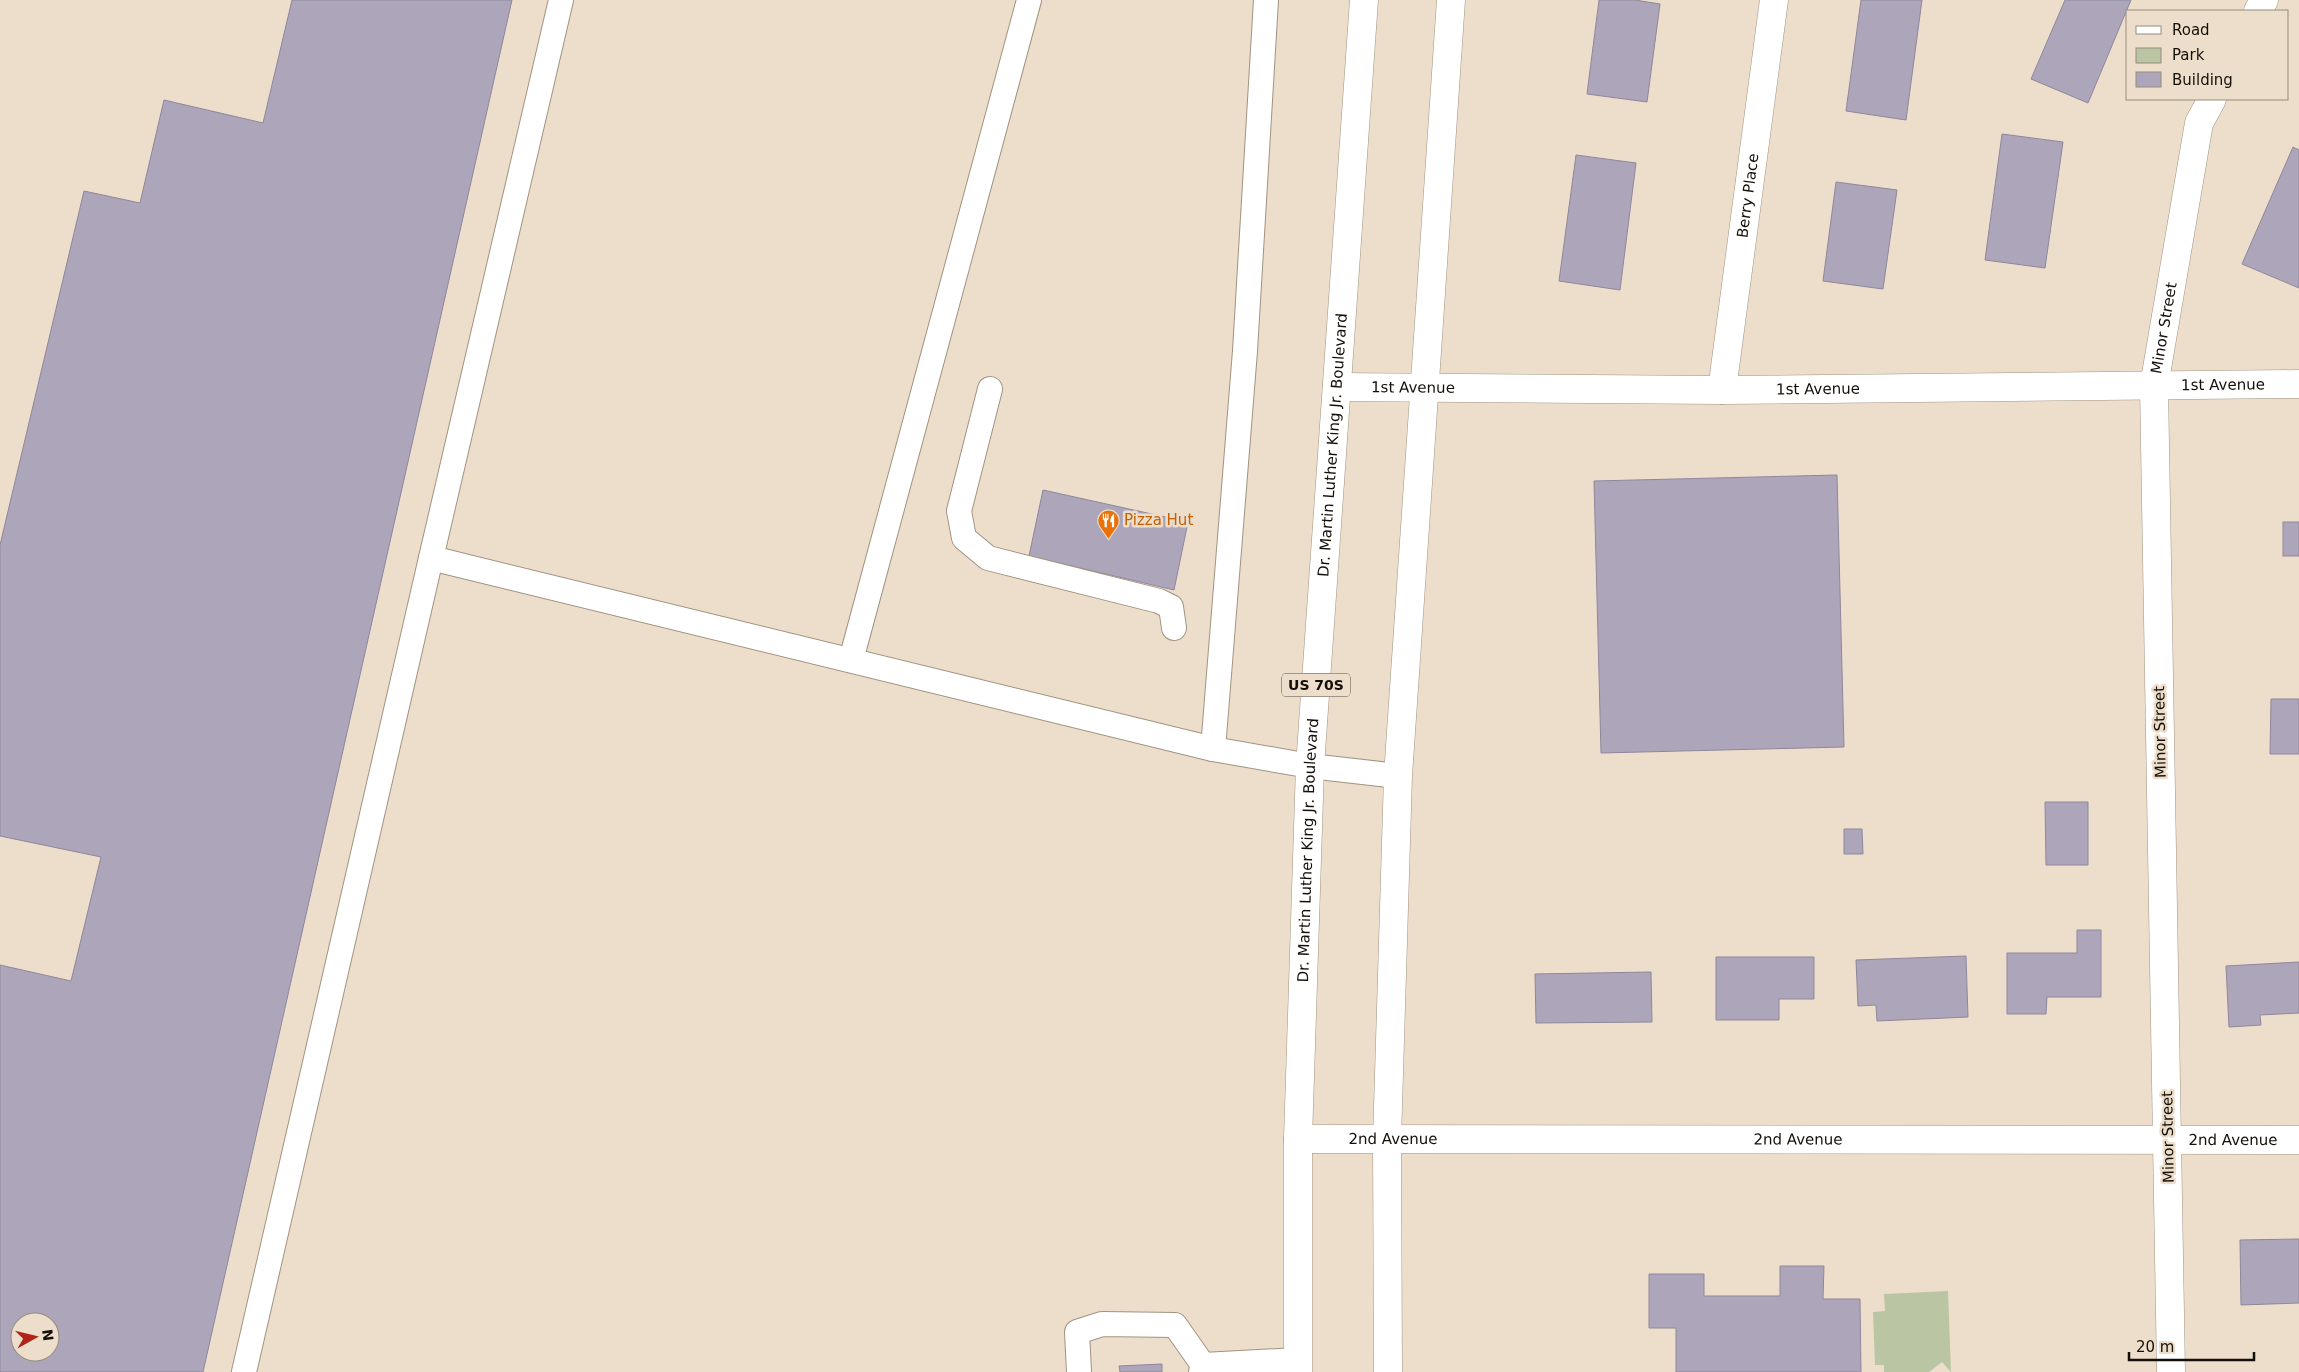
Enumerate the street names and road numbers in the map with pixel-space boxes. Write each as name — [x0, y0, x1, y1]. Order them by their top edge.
street label: Berry Place — [1733, 152, 1762, 239]
street label: Minor Street — [2147, 281, 2181, 375]
street label: Dr. Martin Luther King Jr. Boulevard — [1314, 312, 1351, 577]
street label: 1st Avenue — [2181, 375, 2265, 394]
street label: 1st Avenue — [1371, 378, 1455, 397]
street label: 1st Avenue — [1776, 380, 1860, 398]
road number: US 70S — [1282, 674, 1350, 696]
street label: Minor Street — [2150, 686, 2170, 778]
street label: Dr. Martin Luther King Jr. Boulevard — [1294, 717, 1322, 983]
street label: Minor Street — [2158, 1091, 2178, 1183]
street label: 2nd Avenue — [1348, 1130, 1438, 1148]
street label: 2nd Avenue — [1753, 1130, 1843, 1149]
street label: 2nd Avenue — [2188, 1131, 2278, 1149]

